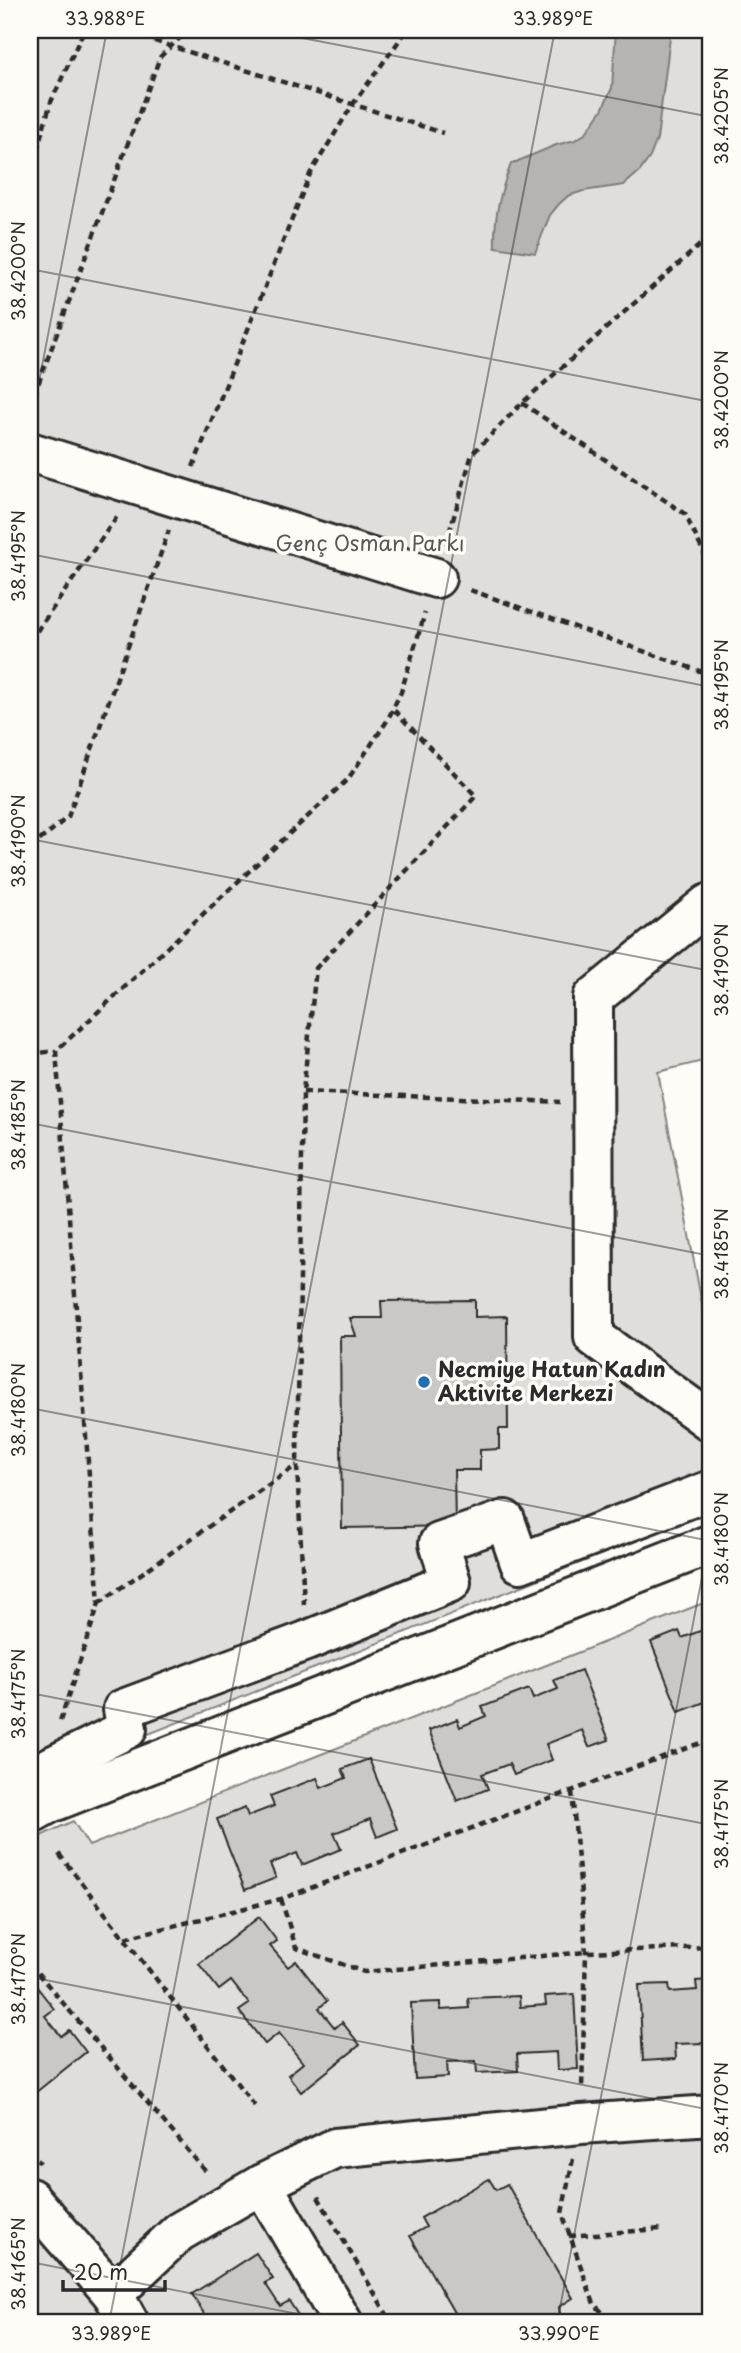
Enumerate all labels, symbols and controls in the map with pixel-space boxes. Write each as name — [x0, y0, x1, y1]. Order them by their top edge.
text: 33.988°E — [65, 4, 145, 31]
text: 33.989°E — [513, 4, 593, 31]
text: 38.4205°N — [707, 67, 734, 165]
text: 38.4200°N — [4, 221, 31, 321]
text: 38.4200°N — [707, 350, 734, 450]
text: 38.4195°N — [4, 510, 31, 602]
park label: Genç Osman Parkı — [275, 526, 465, 558]
text: 38.4195°N — [707, 639, 734, 731]
text: 38.4190°N — [4, 794, 31, 888]
text: 38.4190°N — [707, 923, 734, 1017]
text: 38.4185°N — [4, 1079, 31, 1171]
text: 38.4185°N — [707, 1208, 734, 1300]
place label: Necmiye Hatun Kadın Aktivite Merkezi — [438, 1352, 666, 1408]
text: 38.4180°N — [4, 1363, 31, 1457]
marker: Necmiye Hatun Kadın Aktivite Merkezi — [416, 1374, 432, 1390]
text: 38.4180°N — [707, 1492, 734, 1586]
text: 38.4175°N — [4, 1648, 31, 1740]
text: 38.4175°N — [707, 1778, 734, 1870]
text: 38.4170°N — [4, 1933, 31, 2025]
text: 38.4170°N — [707, 2062, 734, 2154]
text: 38.4165°N — [4, 2217, 31, 2311]
scale bar — [63, 2248, 164, 2292]
text: 20 m — [74, 2255, 128, 2287]
text: 33.989°E — [71, 2319, 151, 2346]
text: 33.990°E — [518, 2319, 600, 2346]

